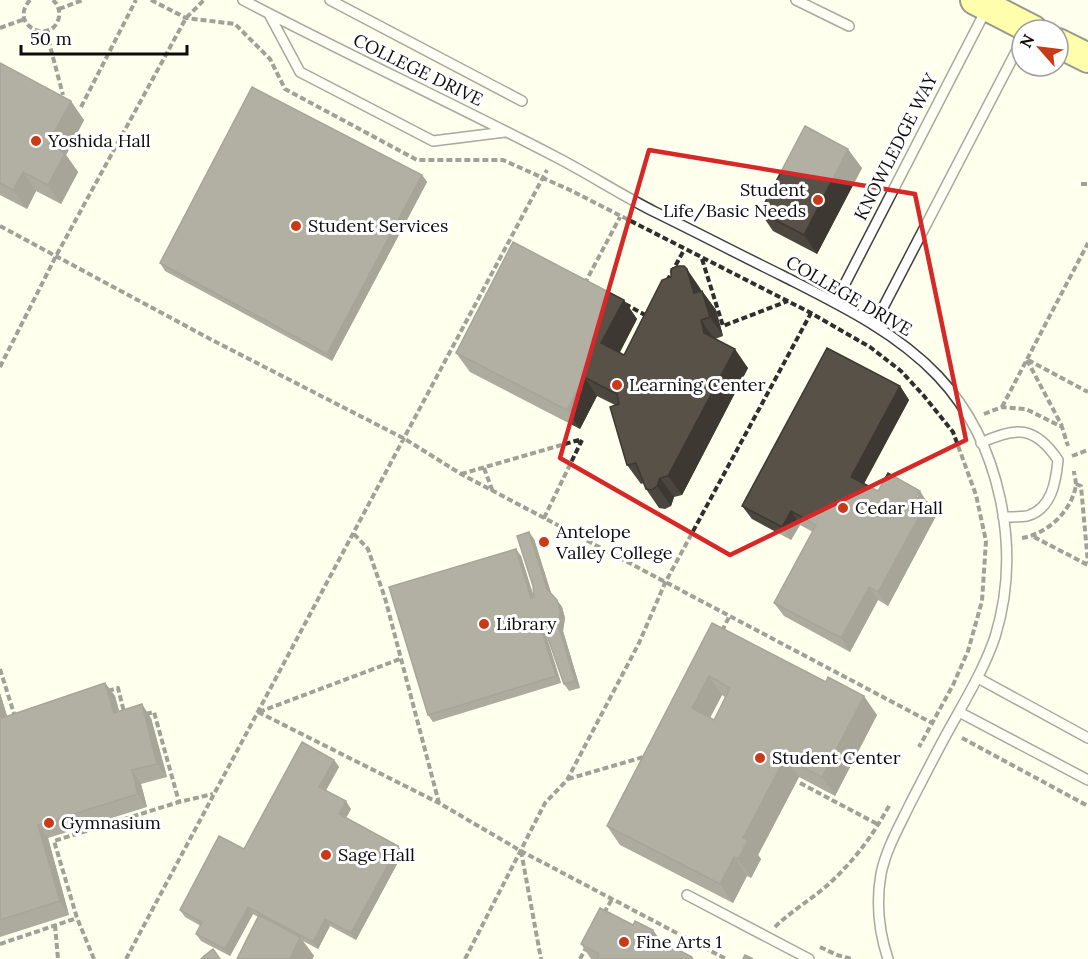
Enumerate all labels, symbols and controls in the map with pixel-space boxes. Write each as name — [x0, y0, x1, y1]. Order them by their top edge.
scale bar — [21, 18, 188, 56]
north arrow — [1010, 18, 1070, 78]
text: 50 m — [30, 27, 72, 50]
street label: COLLEGE DRIVE — [349, 28, 487, 111]
text: N — [1015, 31, 1038, 51]
street label: KNOWLEDGE WAY — [849, 69, 943, 224]
place label: Yoshida Hall — [47, 129, 151, 152]
marker: Yoshida Hall — [29, 134, 43, 148]
place label: Student Life/Basic Needs — [663, 178, 806, 222]
marker: Student Life/Basic Needs — [811, 193, 825, 207]
place label: Student Services — [308, 214, 448, 237]
marker: Student Services — [289, 219, 303, 233]
street label: COLLEGE DRIVE — [782, 250, 916, 341]
place label: Learning Center — [629, 373, 766, 396]
marker: Learning Center — [610, 378, 624, 392]
place label: Cedar Hall — [855, 496, 943, 519]
marker: Cedar Hall — [836, 501, 850, 515]
place label: Antelope Valley College — [555, 520, 673, 564]
marker: Antelope Valley College — [537, 535, 551, 549]
place label: Library — [496, 612, 557, 635]
marker: Library — [477, 617, 491, 631]
place label: Student Center — [772, 746, 901, 769]
marker: Student Center — [753, 751, 767, 765]
place label: Gymnasium — [61, 811, 161, 834]
marker: Gymnasium — [42, 816, 56, 830]
place label: Sage Hall — [338, 843, 415, 866]
marker: Sage Hall — [319, 848, 333, 862]
place label: Fine Arts 1 — [636, 930, 722, 953]
marker: Fine Arts 1 — [617, 935, 631, 949]

